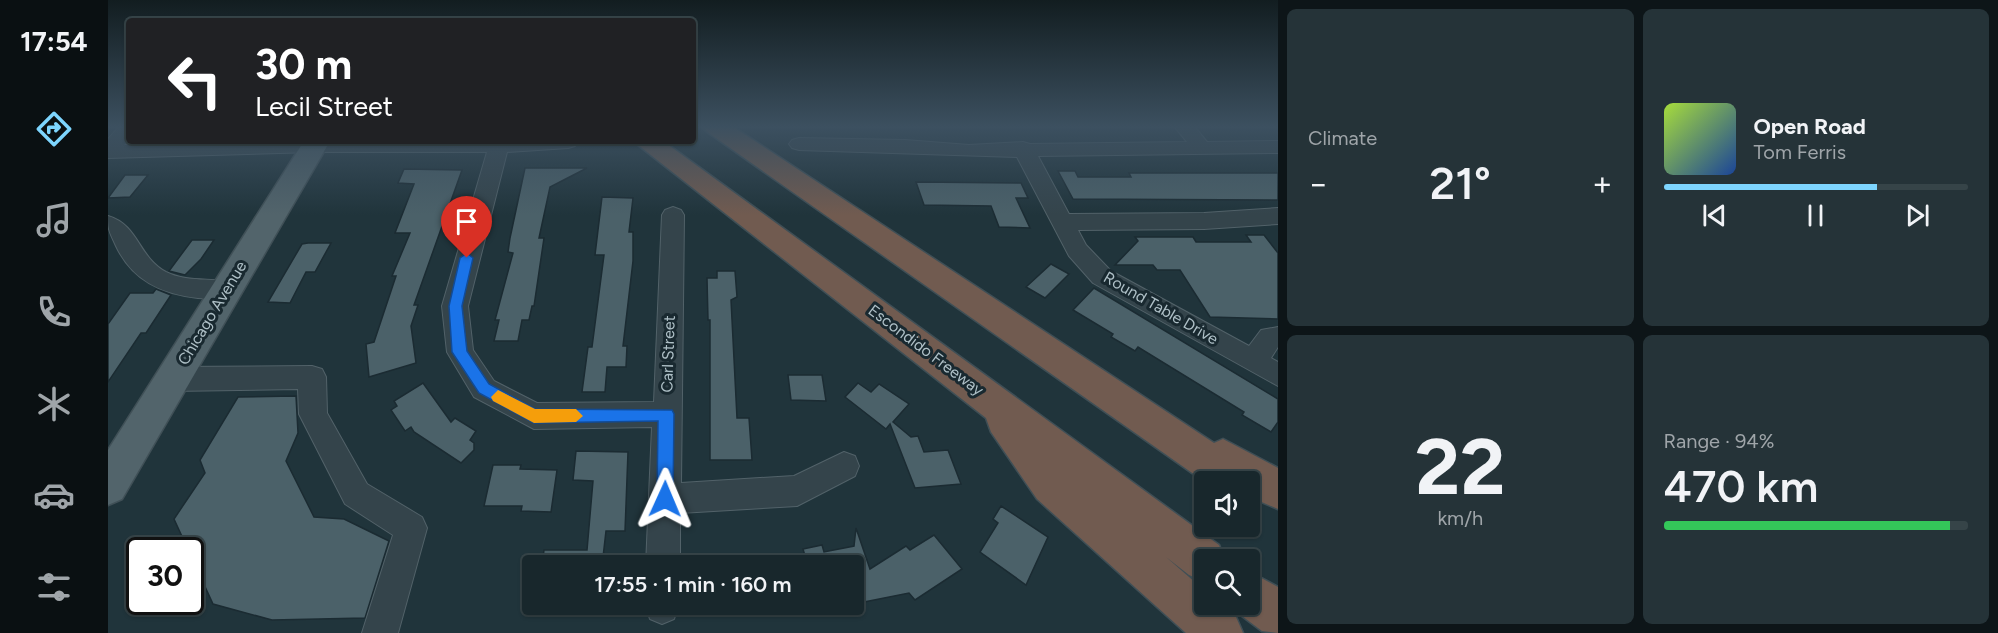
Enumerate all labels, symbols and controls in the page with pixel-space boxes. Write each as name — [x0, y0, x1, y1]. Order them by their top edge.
text: 17:54 — [20, 25, 88, 58]
text: 30 m — [255, 39, 352, 90]
icon: left — [156, 42, 234, 120]
text: Lecil Street — [255, 90, 393, 123]
icon: directions — [33, 108, 75, 150]
text: Open Road — [1754, 113, 1866, 140]
text: Climate — [1308, 126, 1377, 150]
text: Tom Ferris — [1754, 140, 1846, 164]
text: 21° — [1430, 156, 1491, 210]
text: − — [1308, 164, 1329, 203]
text: + — [1592, 164, 1612, 203]
pin — [441, 196, 492, 258]
icon: music — [33, 199, 75, 241]
icon: previous — [1698, 199, 1731, 232]
icon: pause — [1799, 199, 1832, 232]
icon: next — [1901, 199, 1934, 232]
icon: arrive — [450, 205, 483, 238]
street label: Chicago Avenue — [174, 257, 251, 368]
street label: Round Table Drive — [1100, 268, 1222, 349]
icon: phone — [33, 291, 75, 333]
street label: Escondido Freeway — [865, 300, 988, 400]
street label: Carl Street — [657, 315, 679, 393]
icon: climate — [33, 383, 75, 425]
text: 22 — [1415, 420, 1505, 514]
text: Range · 94% — [1664, 429, 1774, 453]
text: 470 km — [1664, 459, 1818, 513]
position arrow — [633, 467, 697, 531]
map controls — [1194, 471, 1260, 615]
button: sound — [1194, 471, 1260, 537]
icon: car — [33, 474, 75, 516]
text: km/h — [1437, 506, 1483, 530]
speed limit sign: 30 — [126, 537, 204, 615]
button: search — [1194, 549, 1260, 615]
icon: filters — [33, 566, 75, 608]
text: 17:55 · 1 min · 160 m — [594, 571, 792, 598]

